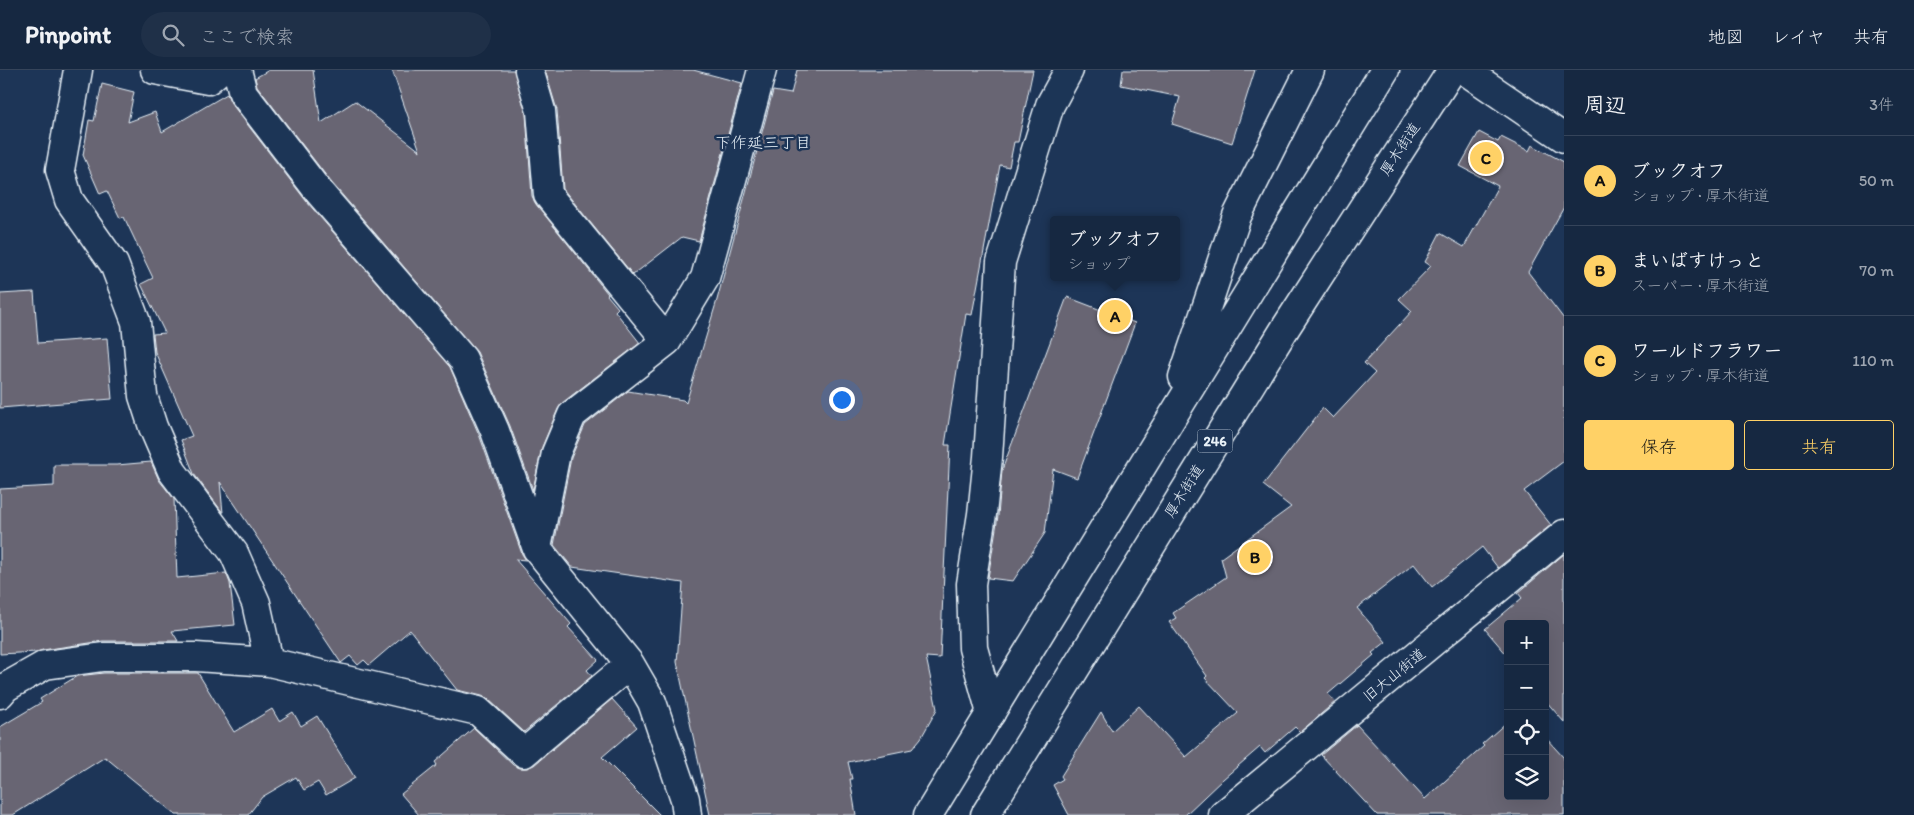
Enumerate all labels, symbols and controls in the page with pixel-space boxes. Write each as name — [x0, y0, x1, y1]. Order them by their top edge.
search box — [141, 12, 491, 57]
text: Pinpoint — [25, 20, 111, 49]
icon: search — [159, 21, 187, 49]
text: ここで検索 — [199, 25, 294, 48]
text: 地図 — [1708, 26, 1744, 48]
text: レイヤ — [1772, 26, 1825, 48]
text: 共有 — [1853, 26, 1889, 48]
text: 周辺 — [1584, 92, 1626, 117]
text: 3件 — [1869, 95, 1894, 114]
street label: 厚木街道 — [1376, 119, 1424, 179]
district label: 下作延三丁目 — [715, 133, 811, 152]
pin: C — [1470, 139, 1502, 177]
text: ブックオフ — [1631, 159, 1726, 182]
text: A — [1595, 171, 1605, 190]
text: 50 m — [1859, 171, 1894, 190]
text: ショップ · 厚木街道 — [1631, 186, 1769, 205]
popup — [1050, 216, 1180, 281]
text: ブックオフ — [1067, 227, 1163, 250]
text: まいばすけっと — [1631, 249, 1764, 272]
text: ショップ — [1067, 254, 1131, 273]
text: B — [1595, 261, 1605, 280]
text: 70 m — [1859, 261, 1894, 280]
text: スーパー · 厚木街道 — [1631, 276, 1769, 295]
pin: A — [1099, 297, 1131, 335]
text: ワールドフラワー — [1631, 339, 1782, 362]
text: C — [1595, 351, 1605, 370]
text: 110 m — [1852, 351, 1894, 370]
text: ショップ · 厚木街道 — [1631, 366, 1769, 385]
your location — [829, 387, 855, 413]
button: 保存 — [1584, 420, 1734, 470]
button: 共有 — [1744, 420, 1894, 470]
road number: 246 — [1198, 430, 1232, 452]
street label: 厚木街道 — [1160, 461, 1208, 521]
pin: B — [1239, 538, 1271, 576]
map controls — [1504, 620, 1549, 800]
button: + — [1504, 620, 1549, 665]
street label: 旧大山街道 — [1359, 644, 1429, 706]
button: − — [1504, 665, 1549, 710]
button: locate — [1504, 710, 1549, 755]
button: layers — [1504, 755, 1549, 800]

